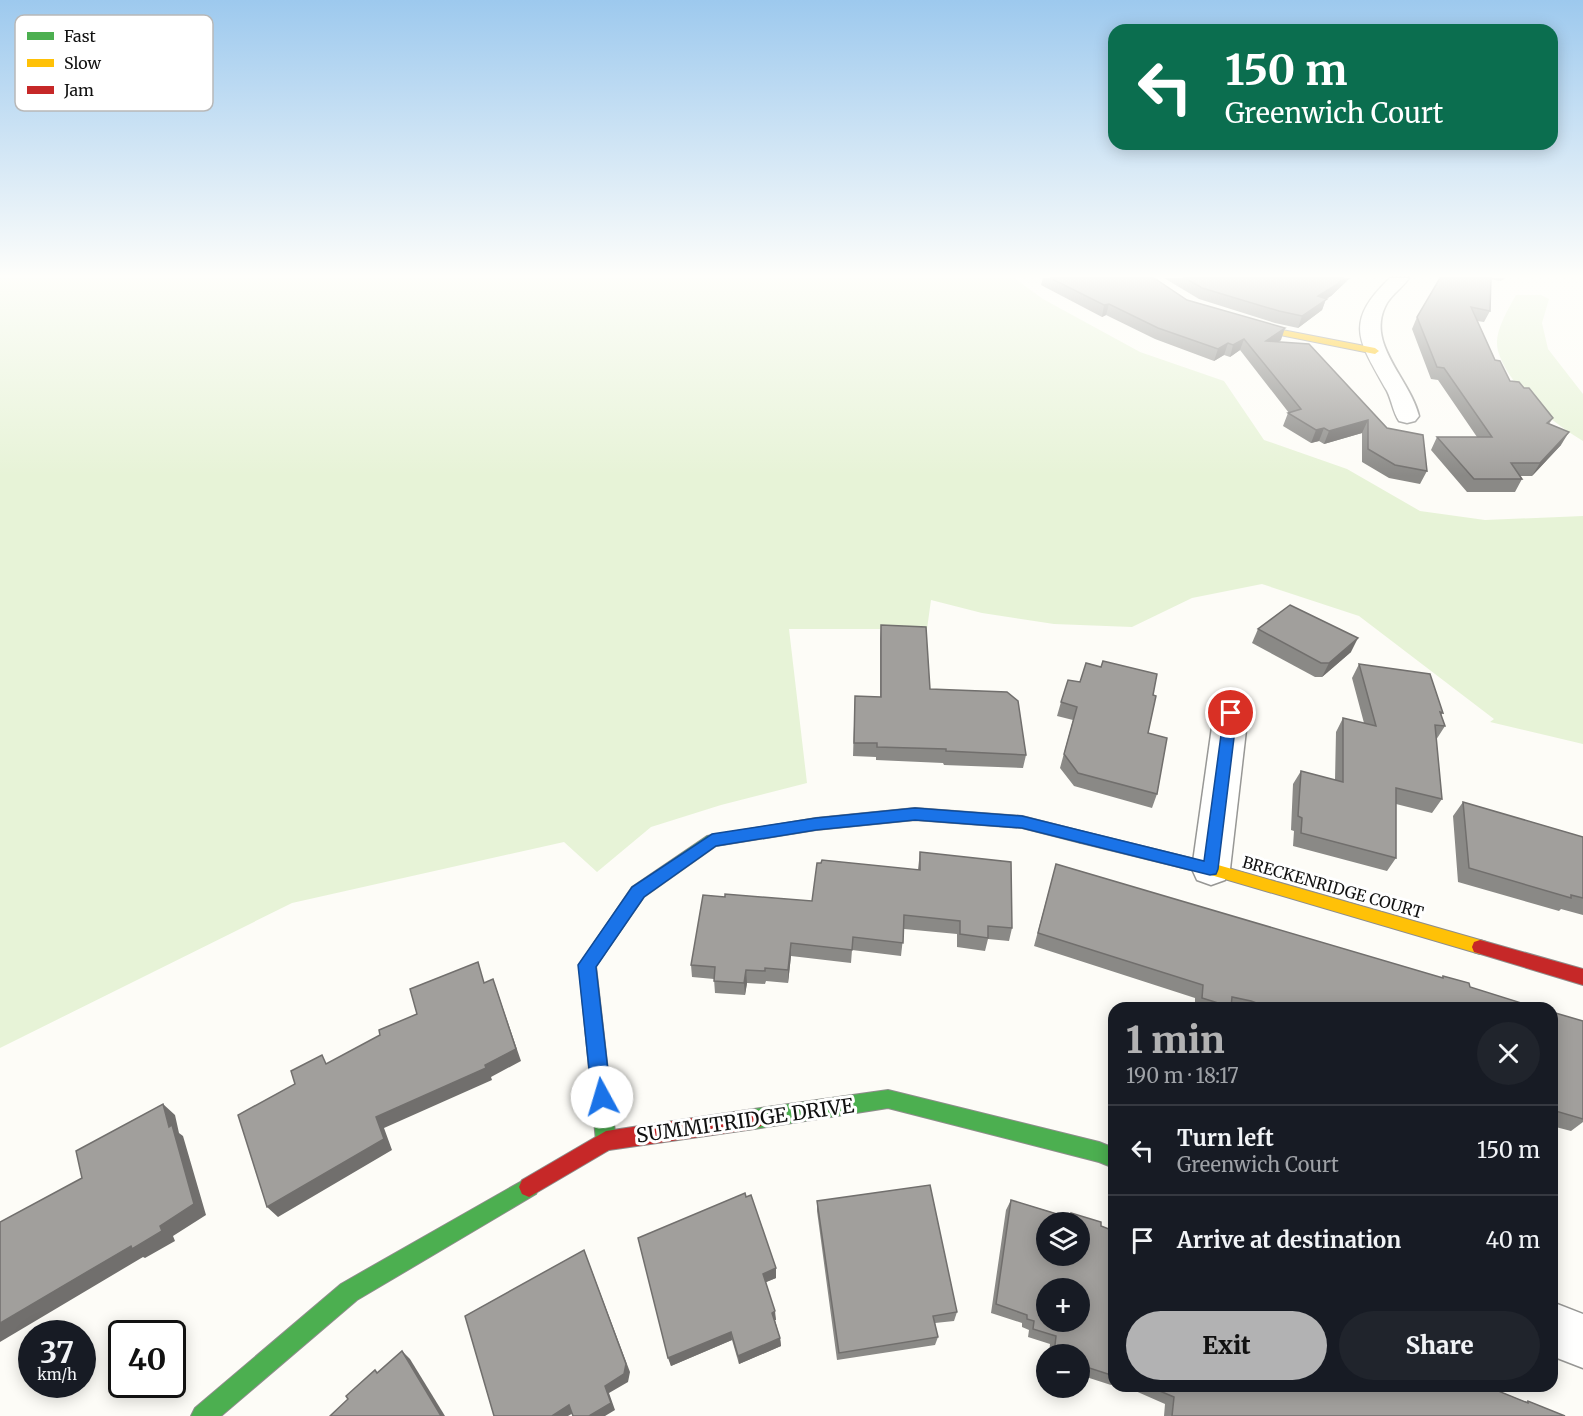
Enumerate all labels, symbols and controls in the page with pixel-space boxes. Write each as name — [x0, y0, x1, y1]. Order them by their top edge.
legend — [15, 15, 213, 111]
text: Fast — [64, 26, 97, 46]
text: 150 m — [1225, 44, 1347, 96]
icon: left — [1126, 48, 1204, 126]
text: Slow — [64, 53, 102, 73]
text: Jam — [63, 80, 94, 100]
text: Greenwich Court — [1225, 96, 1443, 130]
pin — [1205, 687, 1256, 738]
icon: arrive — [1214, 696, 1247, 729]
street label: BRECKENRIDGE COURT — [1240, 852, 1426, 922]
text: 1 min — [1126, 1018, 1225, 1063]
button: close — [1477, 1022, 1540, 1085]
text: 190 m · 18:17 — [1126, 1063, 1239, 1088]
position arrow — [570, 1065, 634, 1129]
street label: SUMMITRIDGE DRIVE — [635, 1092, 856, 1148]
text: Turn left — [1177, 1124, 1274, 1152]
icon: left — [1126, 1134, 1159, 1167]
text: 150 m — [1477, 1136, 1540, 1164]
text: Greenwich Court — [1177, 1152, 1339, 1177]
map controls — [1036, 1212, 1090, 1398]
button: layers — [1036, 1212, 1090, 1266]
icon: arrive — [1126, 1224, 1159, 1257]
text: Arrive at destination — [1177, 1226, 1401, 1254]
text: 40 m — [1485, 1226, 1540, 1254]
button: + — [1036, 1278, 1090, 1332]
button: Exit — [1126, 1311, 1327, 1380]
button: Share — [1339, 1311, 1540, 1380]
speed limit sign: 40 — [108, 1320, 186, 1398]
text: 37 — [40, 1333, 74, 1371]
button: − — [1036, 1344, 1090, 1398]
text: km/h — [37, 1365, 77, 1384]

